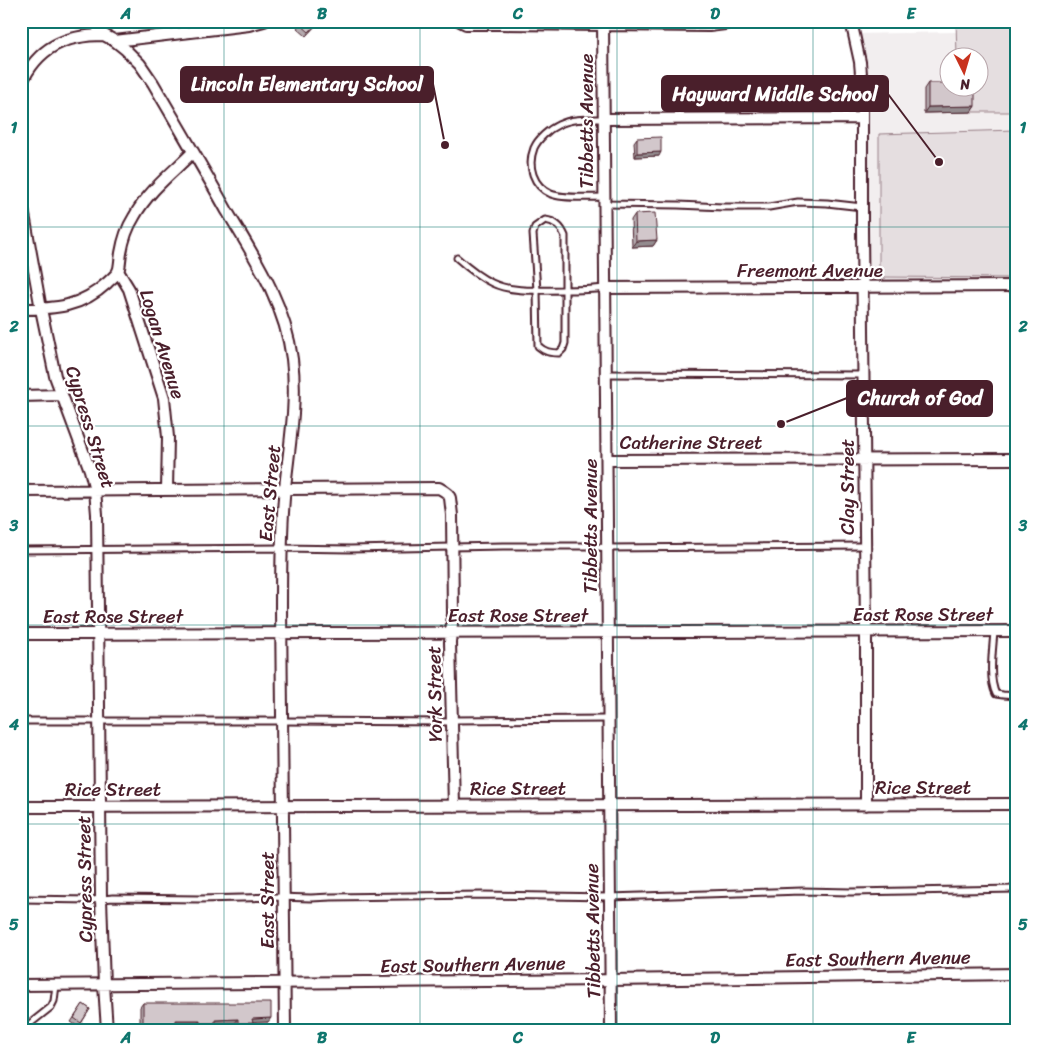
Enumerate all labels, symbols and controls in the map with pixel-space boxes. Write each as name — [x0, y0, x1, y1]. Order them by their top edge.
text: A — [120, 0, 131, 28]
text: B — [317, 0, 328, 28]
text: C — [512, 0, 524, 28]
text: D — [710, 0, 720, 28]
text: E — [907, 0, 917, 28]
north arrow — [940, 48, 990, 98]
street label: Tibbetts Avenue — [570, 53, 603, 189]
callout: Lincoln Elementary School — [181, 67, 433, 102]
text: Lincoln Elementary School — [191, 67, 424, 102]
text: N — [959, 71, 972, 97]
callout: Hayward Middle School — [662, 76, 888, 111]
text: Hayward Middle School — [671, 77, 879, 112]
text: 1 — [11, 113, 18, 142]
text: 1 — [1020, 113, 1027, 142]
street label: Freemont Avenue — [737, 254, 883, 287]
street label: Logan Avenue — [130, 285, 195, 403]
text: 2 — [8, 312, 19, 341]
text: 2 — [1017, 312, 1028, 341]
street label: Cypress Street — [56, 362, 125, 493]
callout: Church of God — [847, 381, 992, 416]
text: Church of God — [857, 381, 985, 416]
street label: Catherine Street — [620, 426, 762, 459]
street label: Clay Street — [831, 439, 864, 535]
street label: East Street — [249, 443, 290, 543]
street label: Tibbetts Avenue — [574, 458, 607, 594]
text: 3 — [9, 511, 19, 540]
text: 3 — [1018, 511, 1028, 540]
street label: East Rose Street — [853, 598, 995, 631]
street label: East Rose Street — [448, 599, 590, 632]
street label: East Rose Street — [43, 600, 185, 633]
street label: York Street — [417, 646, 452, 742]
text: 4 — [8, 710, 19, 739]
text: 4 — [1017, 710, 1028, 739]
street label: Rice Street — [875, 771, 971, 804]
street label: Rice Street — [470, 772, 566, 805]
street label: Rice Street — [65, 773, 161, 806]
street label: Cypress Street — [67, 815, 102, 943]
street label: East Street — [251, 851, 284, 949]
street label: Tibbetts Avenue — [575, 863, 610, 999]
text: 5 — [9, 910, 19, 939]
text: 5 — [1018, 910, 1028, 939]
street label: East Southern Avenue — [785, 940, 971, 977]
street label: East Southern Avenue — [380, 946, 566, 983]
text: A — [120, 1023, 131, 1051]
text: B — [317, 1023, 328, 1051]
text: C — [512, 1023, 524, 1051]
text: D — [710, 1023, 720, 1051]
text: E — [907, 1023, 917, 1051]

